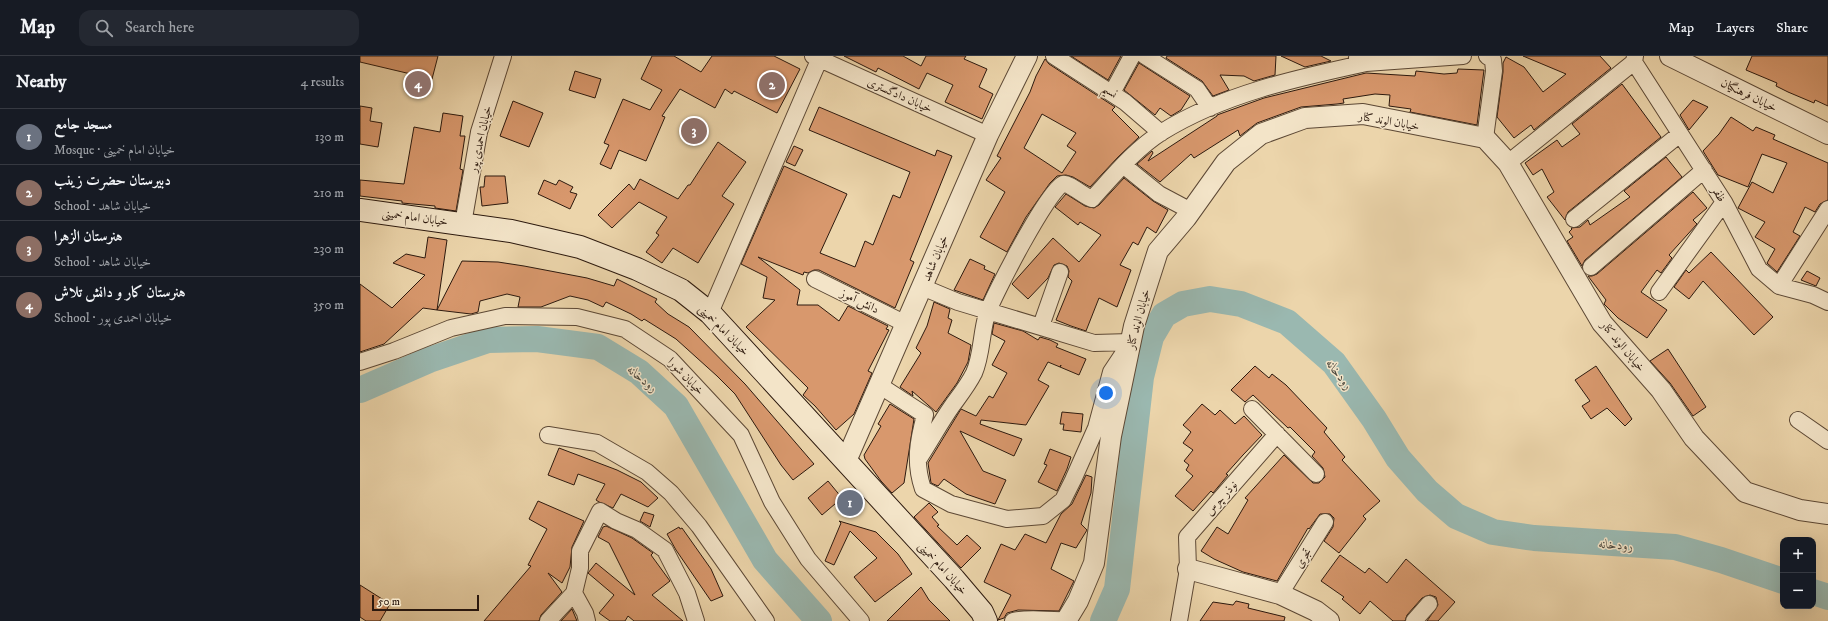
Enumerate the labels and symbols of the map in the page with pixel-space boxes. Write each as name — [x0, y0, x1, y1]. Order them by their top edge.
pin: 4 — [405, 69, 431, 99]
pin: 2 — [759, 70, 785, 100]
street label: خیابان دادگستری — [865, 74, 935, 117]
street label: خیابان فرهنگیان — [1718, 75, 1779, 116]
street label: نسیم — [1097, 81, 1121, 105]
street label: خیابان احمدی پور — [465, 104, 496, 175]
street label: خیابان الوند کنار — [1356, 109, 1421, 134]
pin: 3 — [681, 116, 707, 146]
street label: ظفر — [1707, 182, 1729, 205]
street label: خیابان امام خمینی — [381, 205, 449, 233]
street label: خیابان شاهد — [919, 233, 952, 284]
street label: دانش آموز — [837, 284, 882, 318]
street label: خیابان الوند کنار — [1123, 287, 1154, 352]
street label: خیابان امام خمینی — [693, 302, 753, 361]
street label: خیابان الوند کنار — [1596, 317, 1648, 375]
street label: خیابان شورا — [664, 354, 707, 398]
water label: رودخانه — [1322, 356, 1356, 393]
water label: رودخانه — [624, 362, 661, 396]
your location — [1096, 383, 1116, 403]
street label: نوذر چرس — [1202, 478, 1241, 519]
pin: 1 — [837, 488, 863, 518]
water label: رودخانه — [1598, 536, 1634, 554]
street label: خیابان امام خمینی — [913, 539, 971, 600]
street label: تجری — [1291, 545, 1315, 571]
scale bar — [372, 593, 479, 612]

